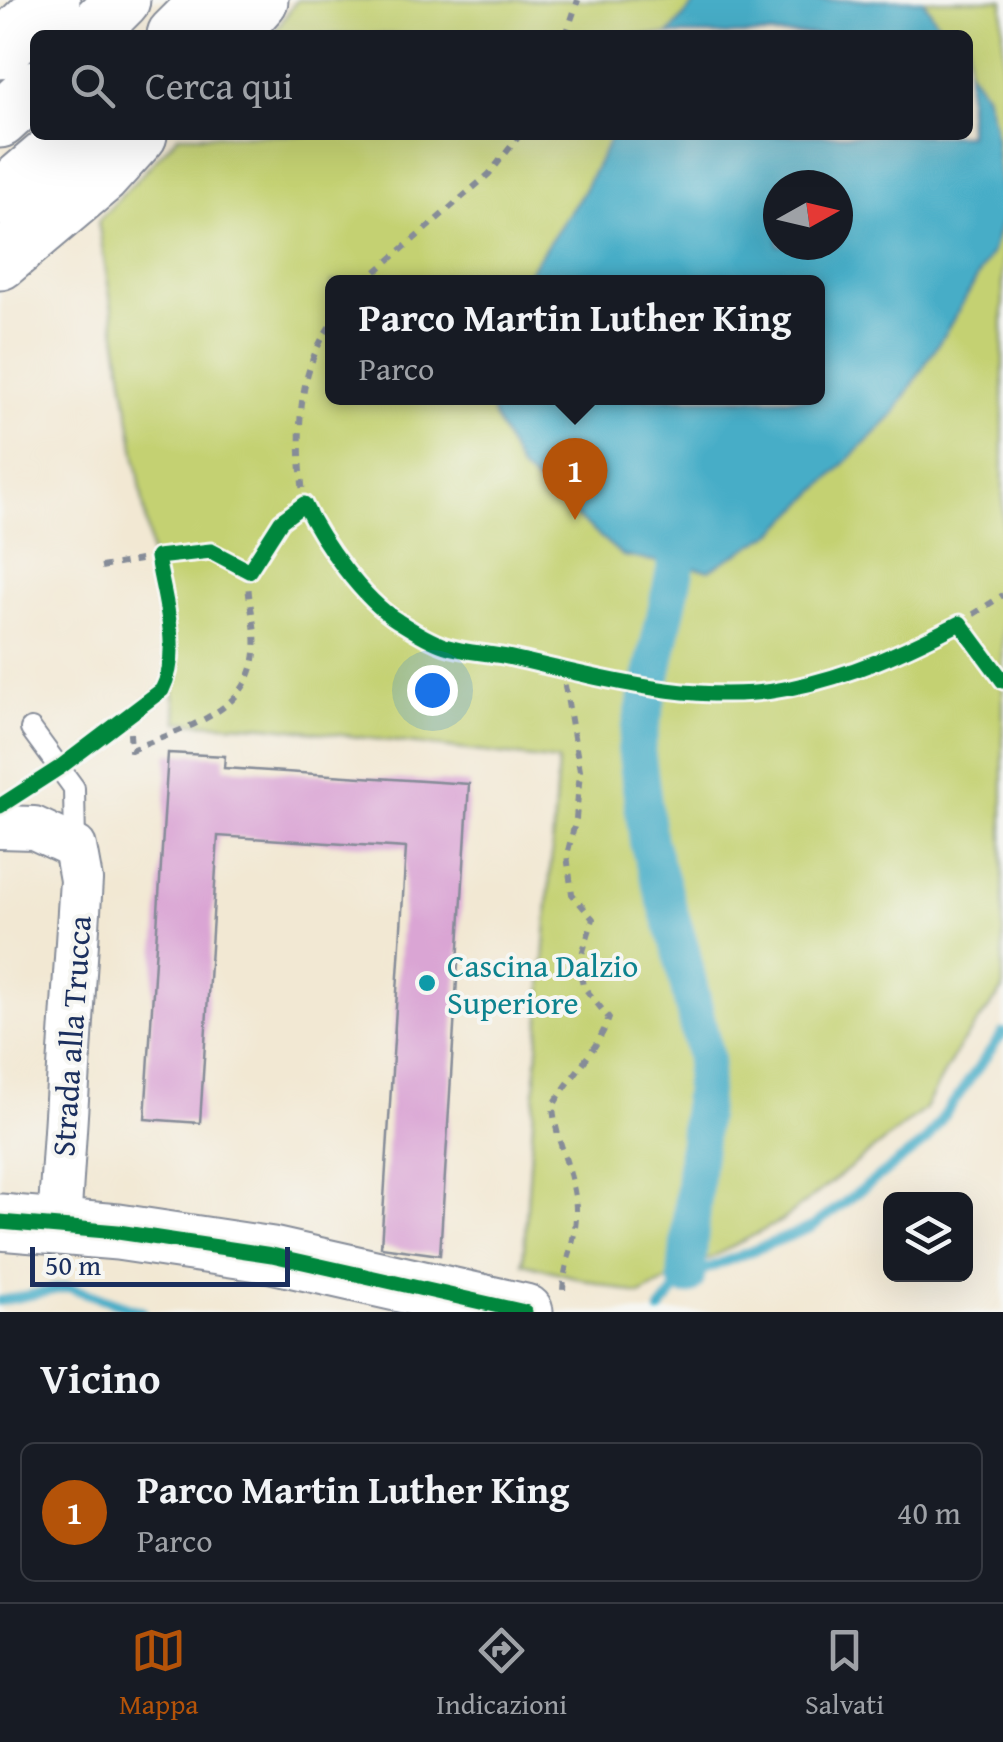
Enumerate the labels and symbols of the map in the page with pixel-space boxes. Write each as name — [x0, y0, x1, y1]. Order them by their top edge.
north arrow — [763, 170, 853, 260]
pin: 1 — [542, 438, 608, 520]
your location — [407, 665, 458, 716]
street label: Strada alla Trucca — [39, 914, 103, 1158]
place label: Cascina Dalzio Superiore — [447, 942, 638, 1026]
marker: Cascina Dalzio Superiore — [416, 972, 438, 994]
scale bar — [30, 1242, 290, 1286]

